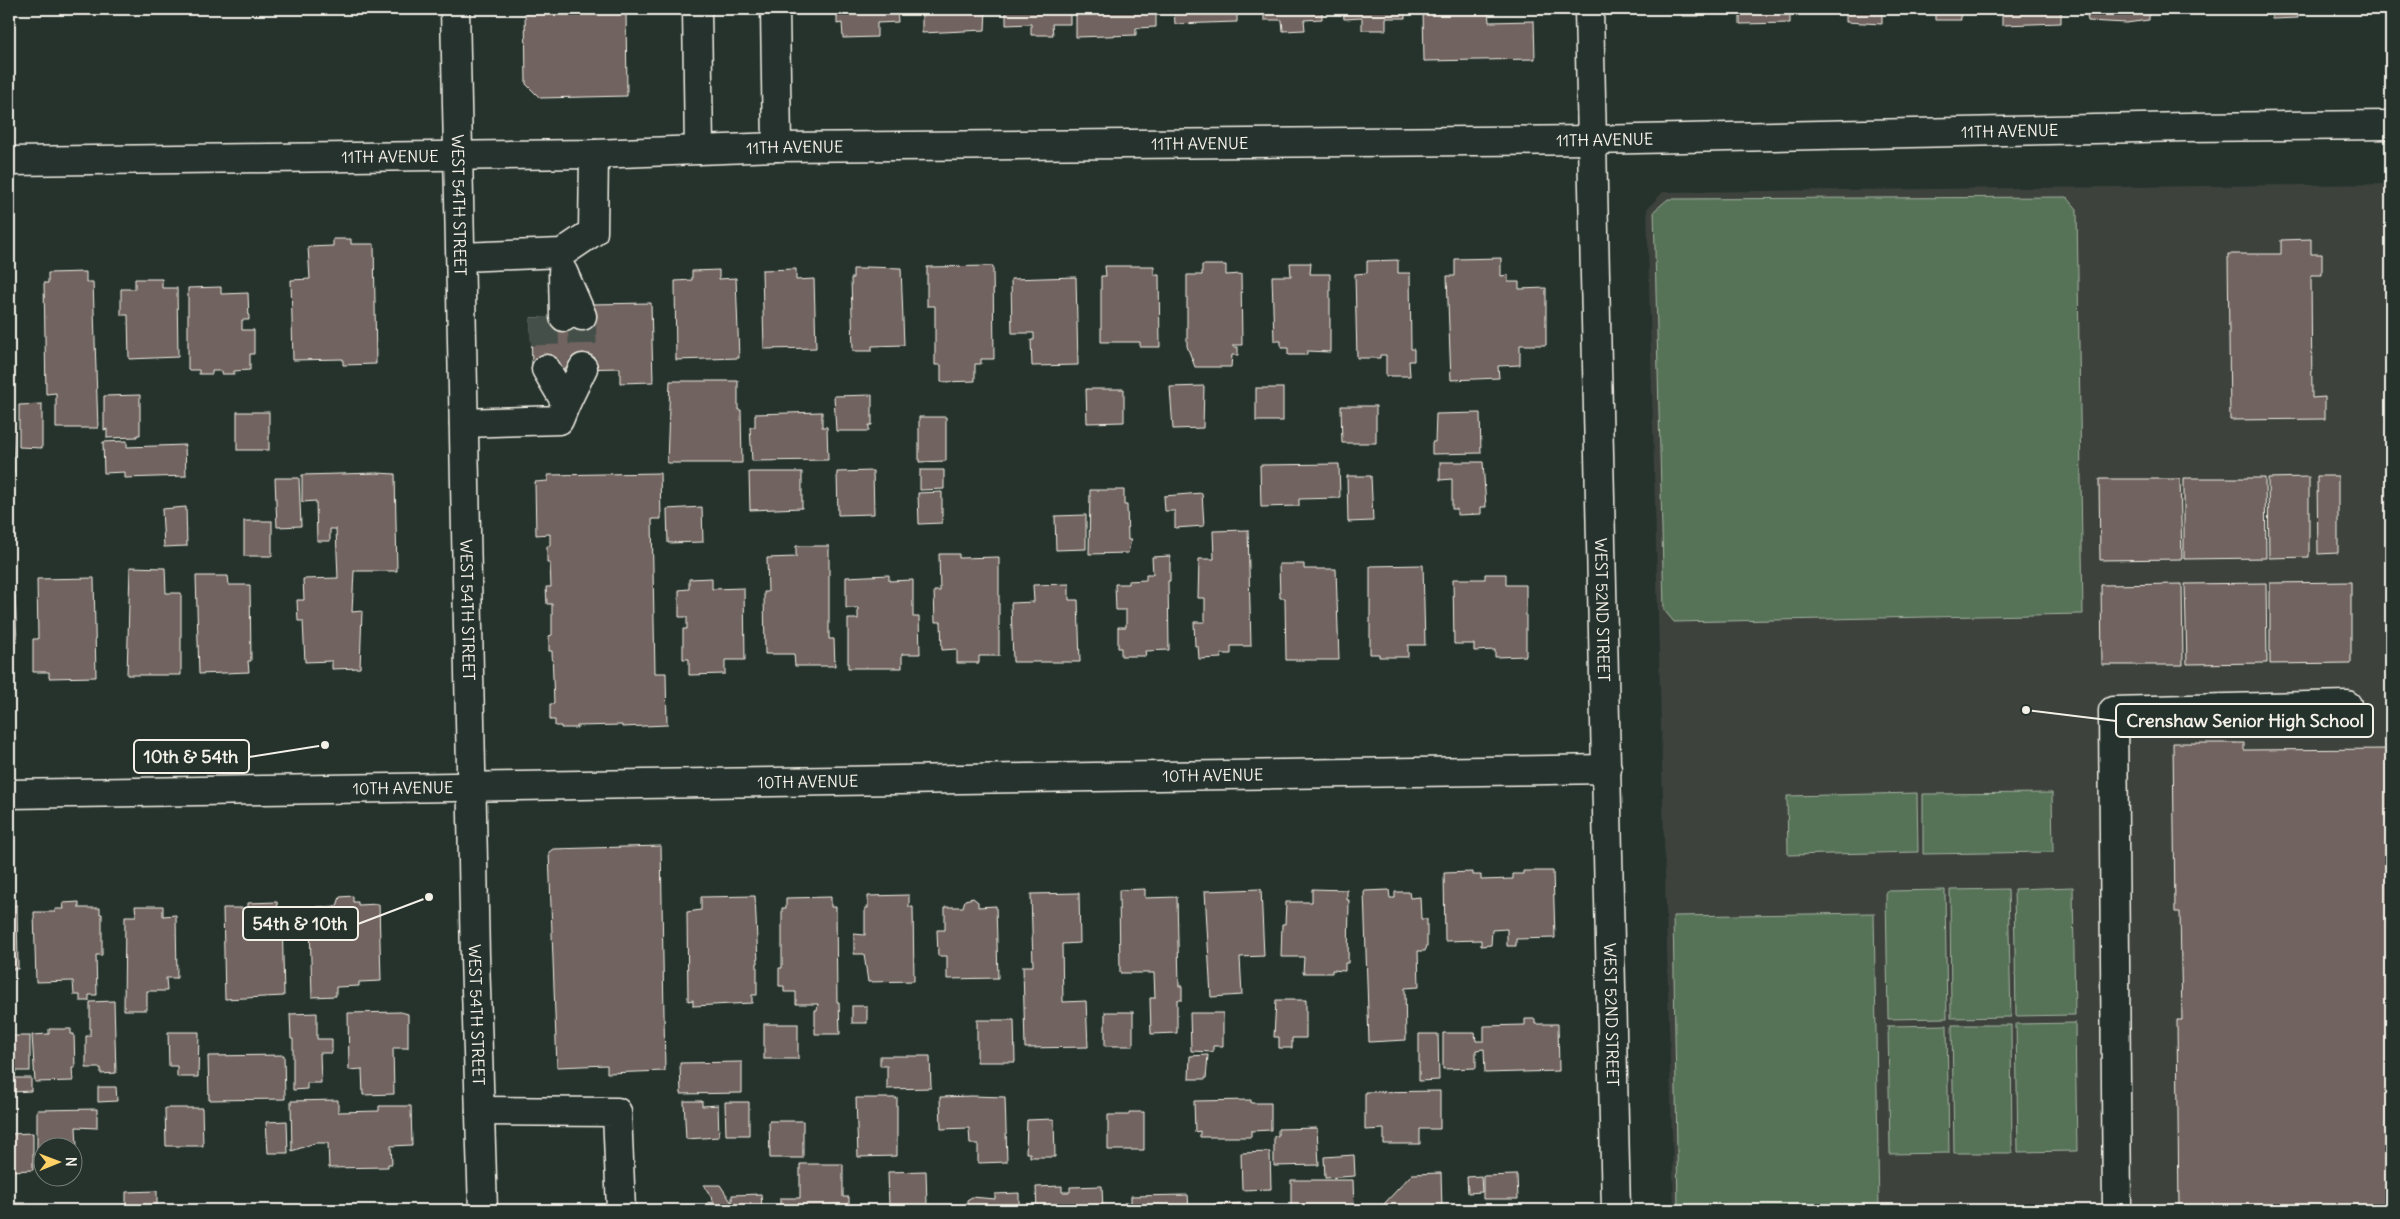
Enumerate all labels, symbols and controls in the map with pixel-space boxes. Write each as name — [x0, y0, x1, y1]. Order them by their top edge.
street label: 11TH AVENUE — [1961, 120, 2058, 142]
street label: 11TH AVENUE — [1556, 129, 1654, 150]
street label: 11TH AVENUE — [1151, 133, 1248, 154]
street label: WEST 54TH STREET — [448, 134, 471, 276]
street label: 11TH AVENUE — [746, 136, 843, 158]
street label: 11TH AVENUE — [341, 146, 439, 167]
street label: WEST 52ND STREET — [1591, 538, 1614, 682]
street label: WEST 54TH STREET — [456, 539, 479, 681]
callout: Crenshaw Senior High School — [2116, 704, 2373, 737]
text: Crenshaw Senior High School — [2126, 709, 2364, 732]
callout: 10th & 54th — [134, 740, 249, 773]
text: 10th & 54th — [144, 745, 239, 768]
street label: 10TH AVENUE — [1162, 764, 1263, 786]
street label: 10TH AVENUE — [757, 771, 858, 792]
street label: 10TH AVENUE — [352, 777, 454, 799]
callout: 54th & 10th — [243, 907, 358, 940]
text: 54th & 10th — [253, 912, 348, 935]
street label: WEST 52ND STREET — [1600, 943, 1623, 1087]
street label: WEST 54TH STREET — [465, 944, 489, 1086]
north arrow — [32, 1136, 82, 1186]
text: N — [62, 1157, 80, 1167]

